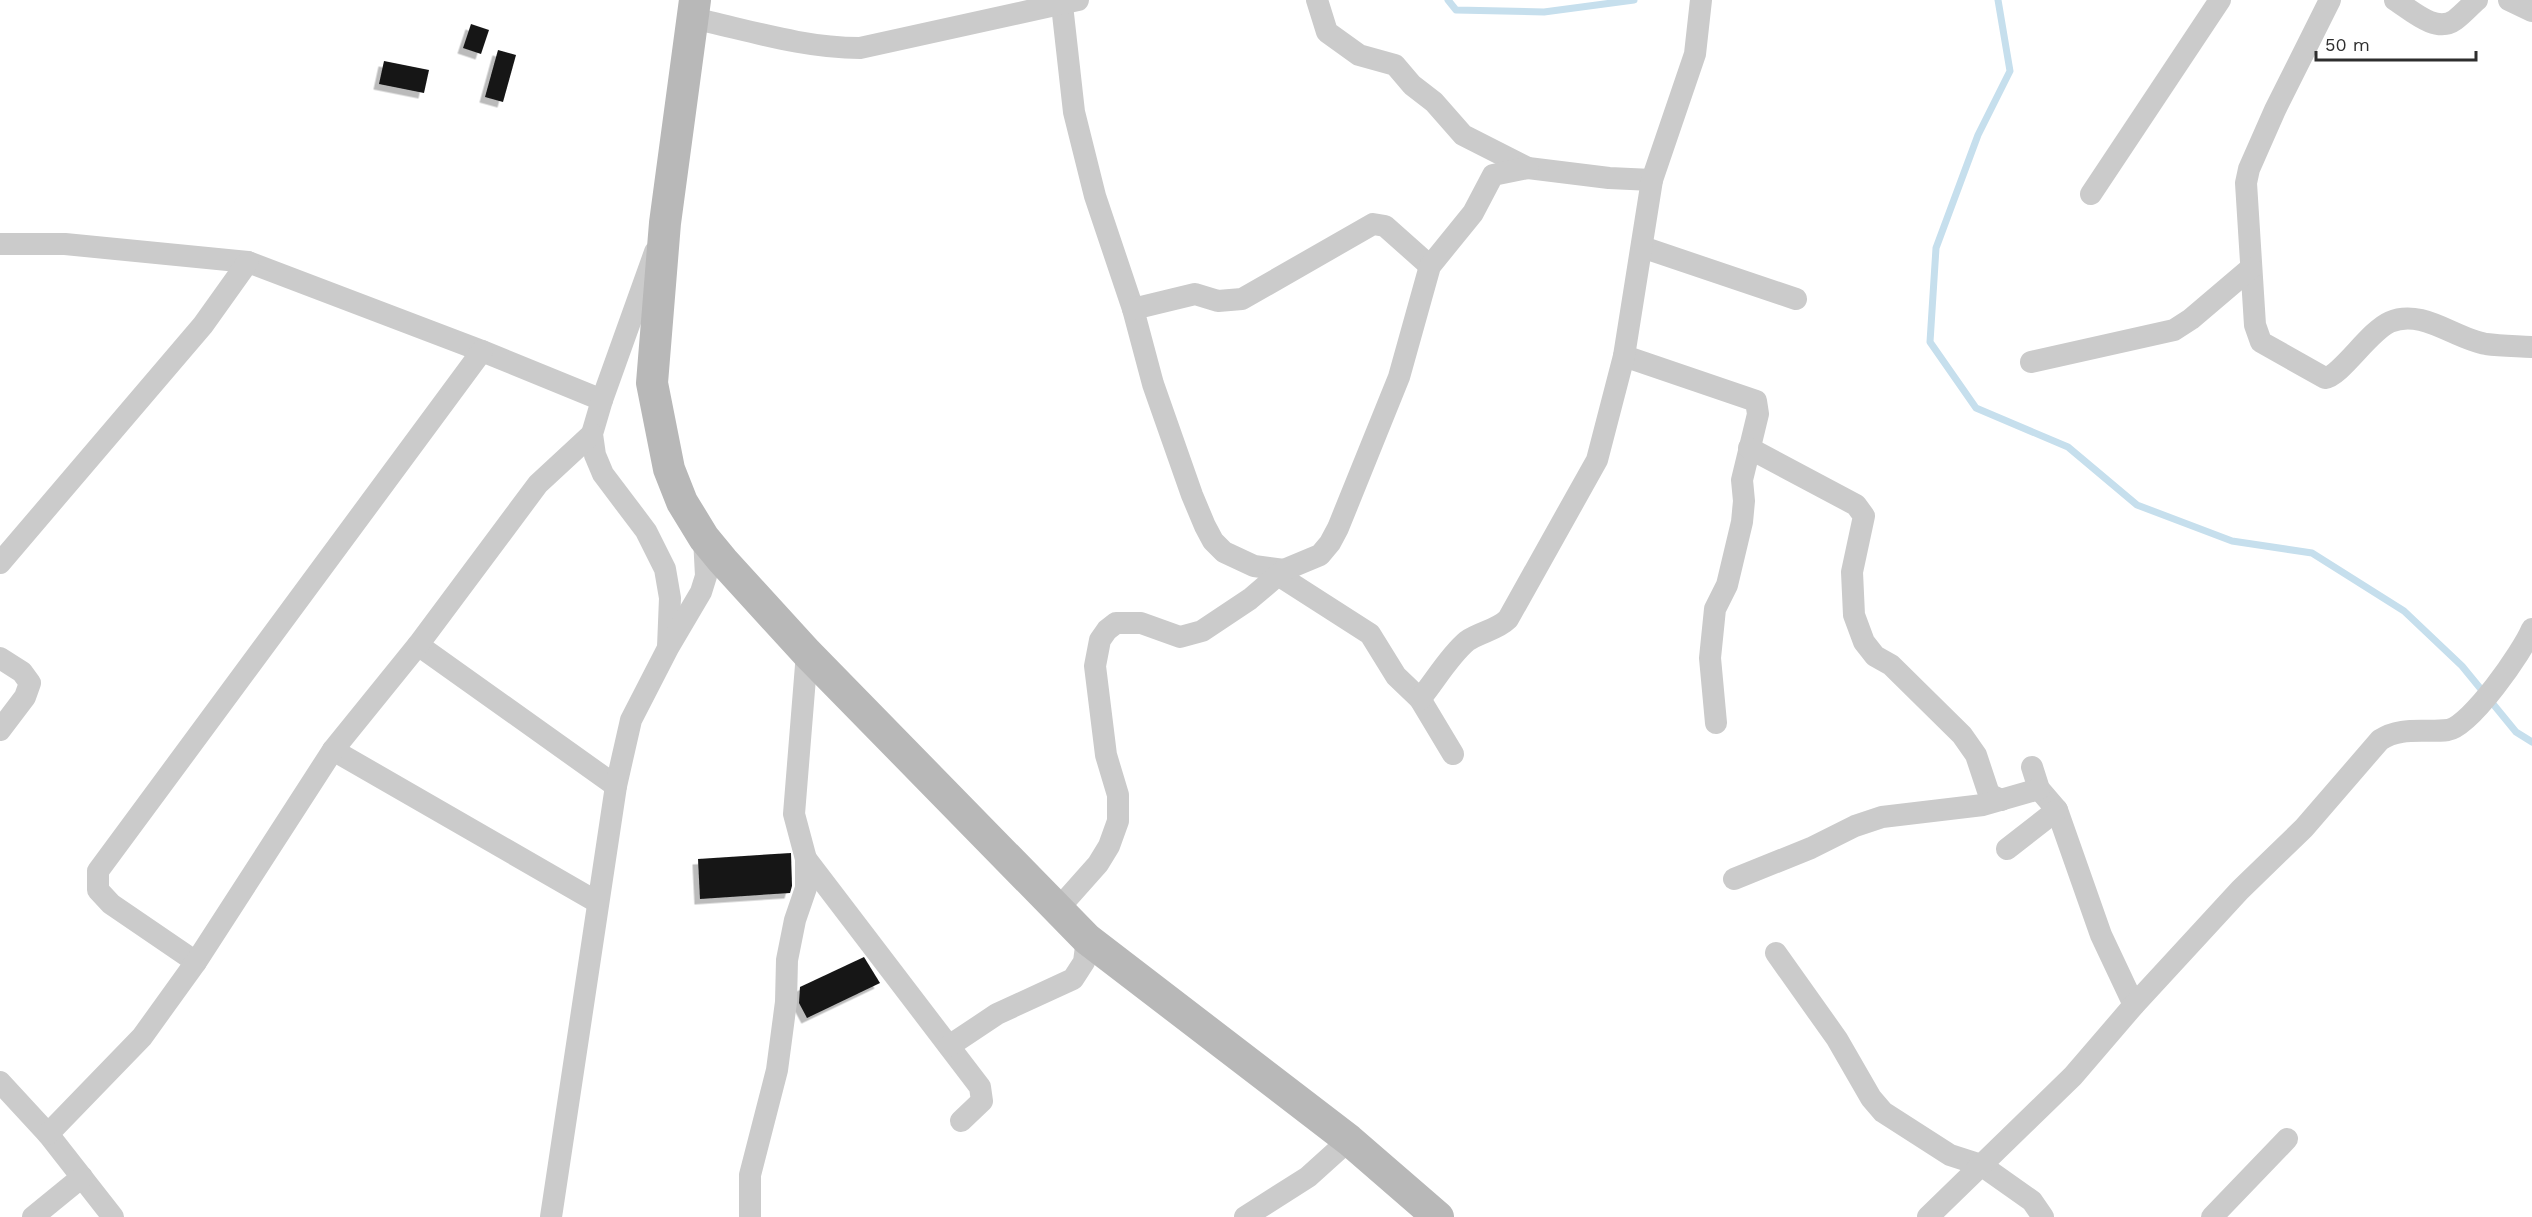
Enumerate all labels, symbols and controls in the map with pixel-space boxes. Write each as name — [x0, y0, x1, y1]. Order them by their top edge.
scale bar — [2316, 24, 2476, 62]
text: 50 m — [2325, 34, 2370, 55]

